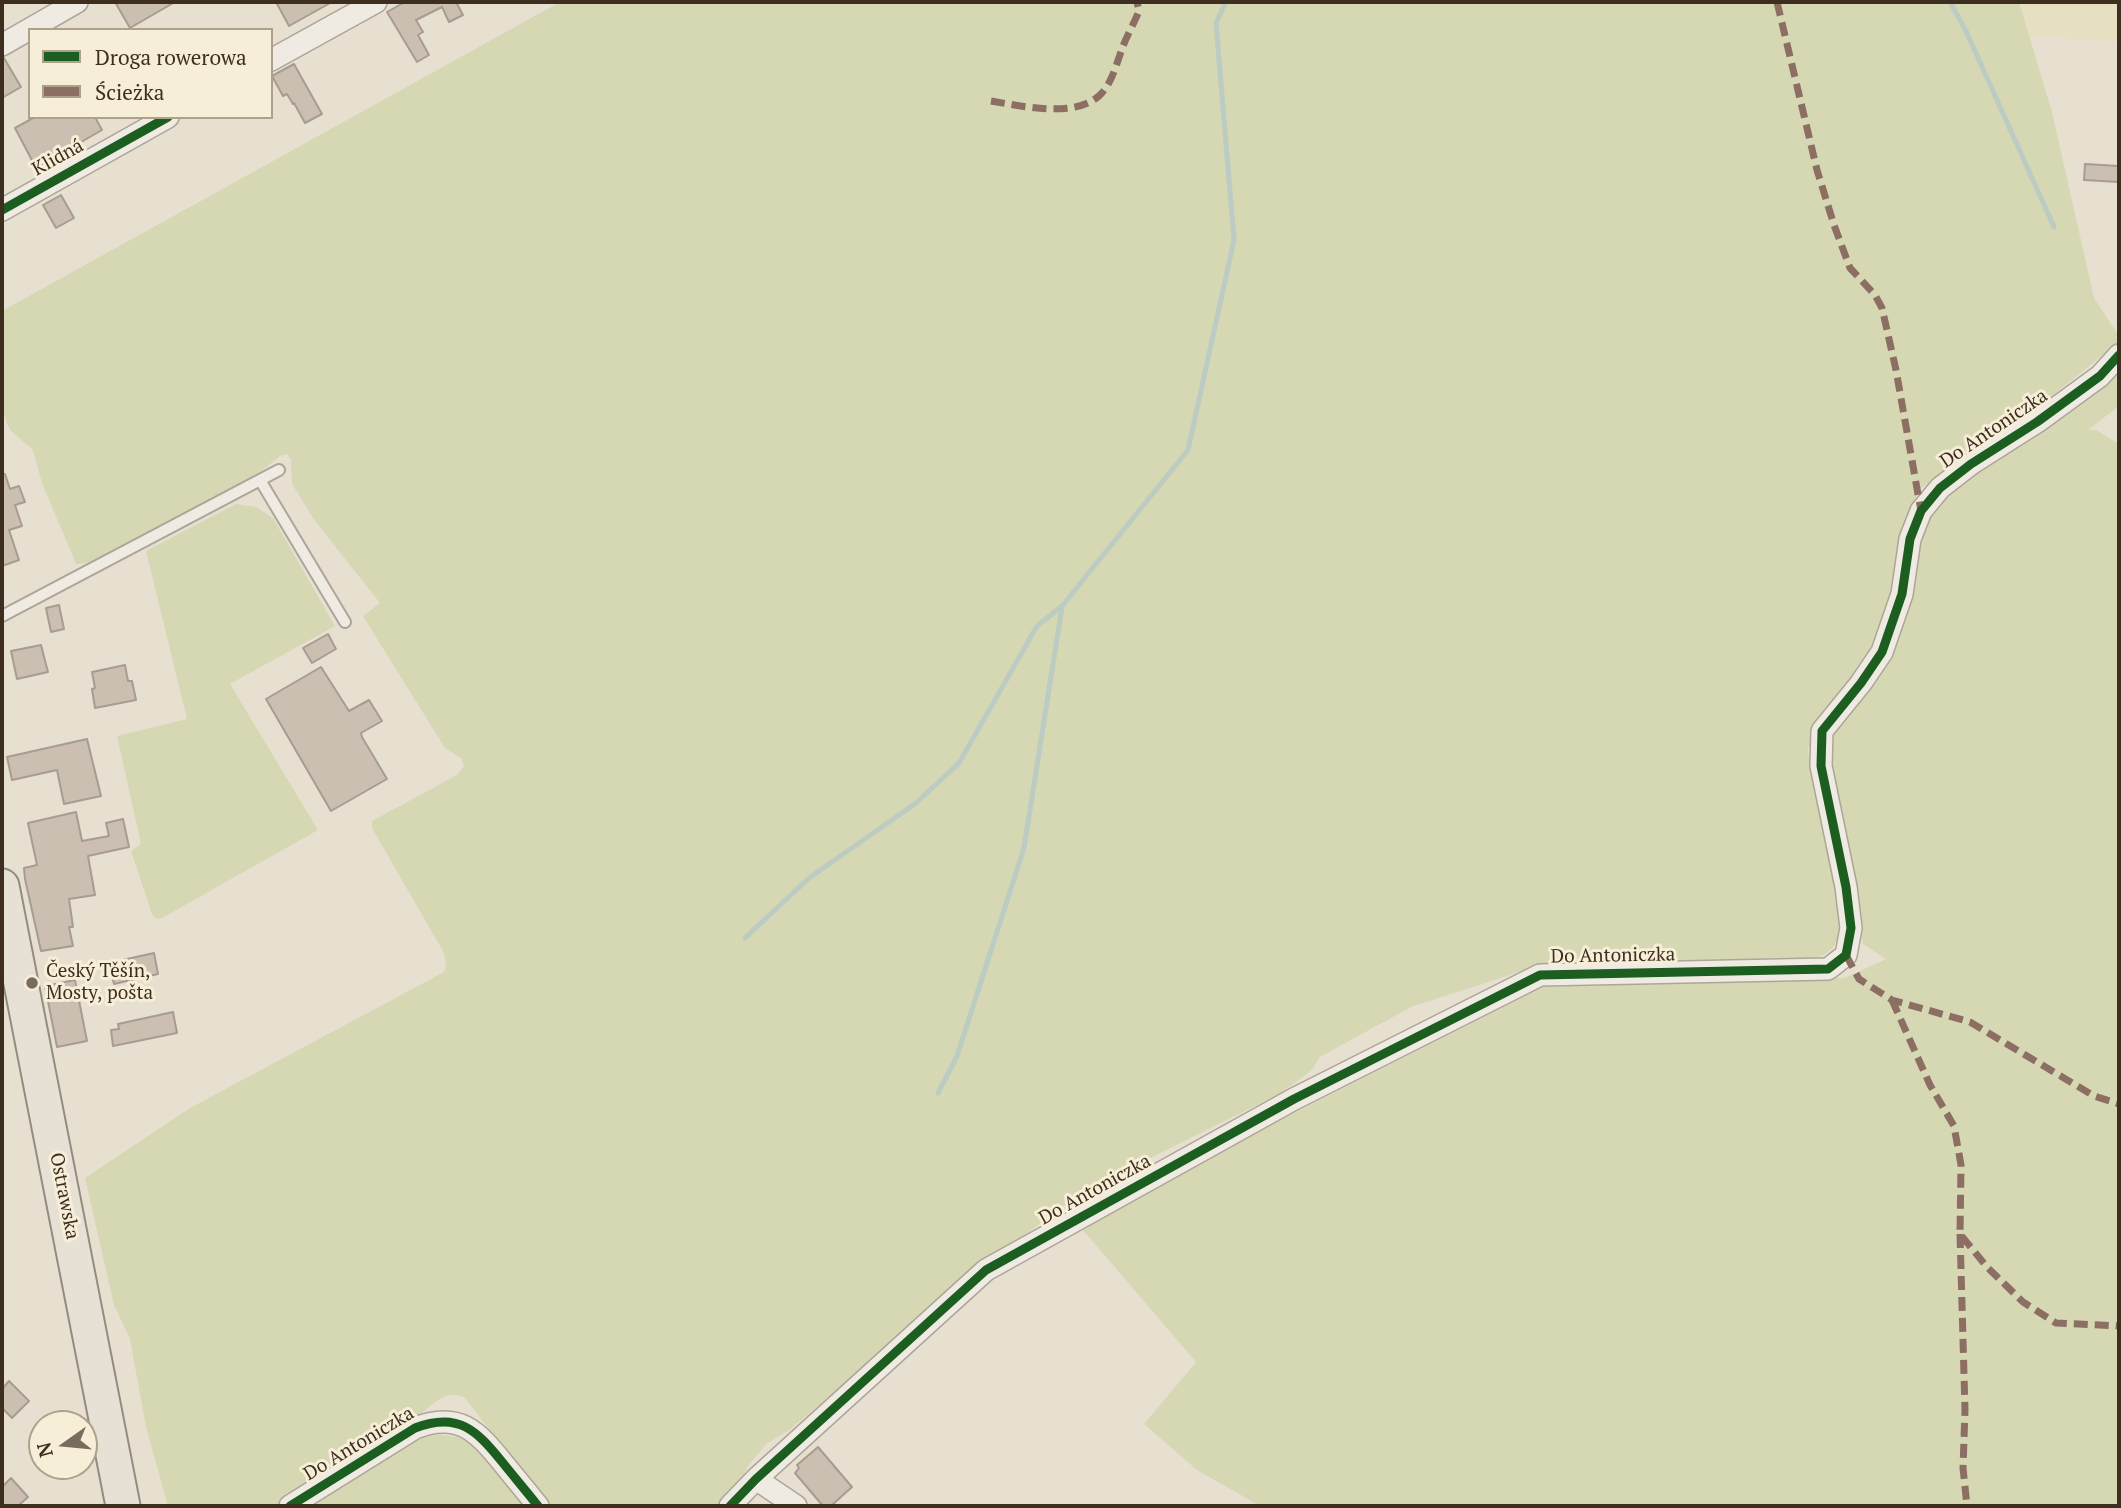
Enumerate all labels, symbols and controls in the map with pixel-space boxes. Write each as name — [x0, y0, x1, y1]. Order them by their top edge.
legend — [28, 28, 273, 119]
text: Droga rowerowa — [95, 43, 247, 71]
text: Ścieżka — [95, 78, 164, 106]
street label: Klidná — [28, 135, 88, 181]
street label: Do Antoniczka — [1936, 385, 2052, 473]
street label: Do Antoniczka — [1551, 944, 1675, 968]
place label: Český Těšín, Mosty, pošta — [46, 961, 153, 1005]
marker: Český Těšín, Mosty, pošta — [24, 975, 40, 991]
street label: Do Antoniczka — [1035, 1150, 1155, 1230]
street label: Ostrawska — [44, 1151, 84, 1241]
street label: Do Antoniczka — [300, 1402, 418, 1486]
north arrow — [28, 1410, 98, 1480]
text: N — [30, 1440, 58, 1460]

